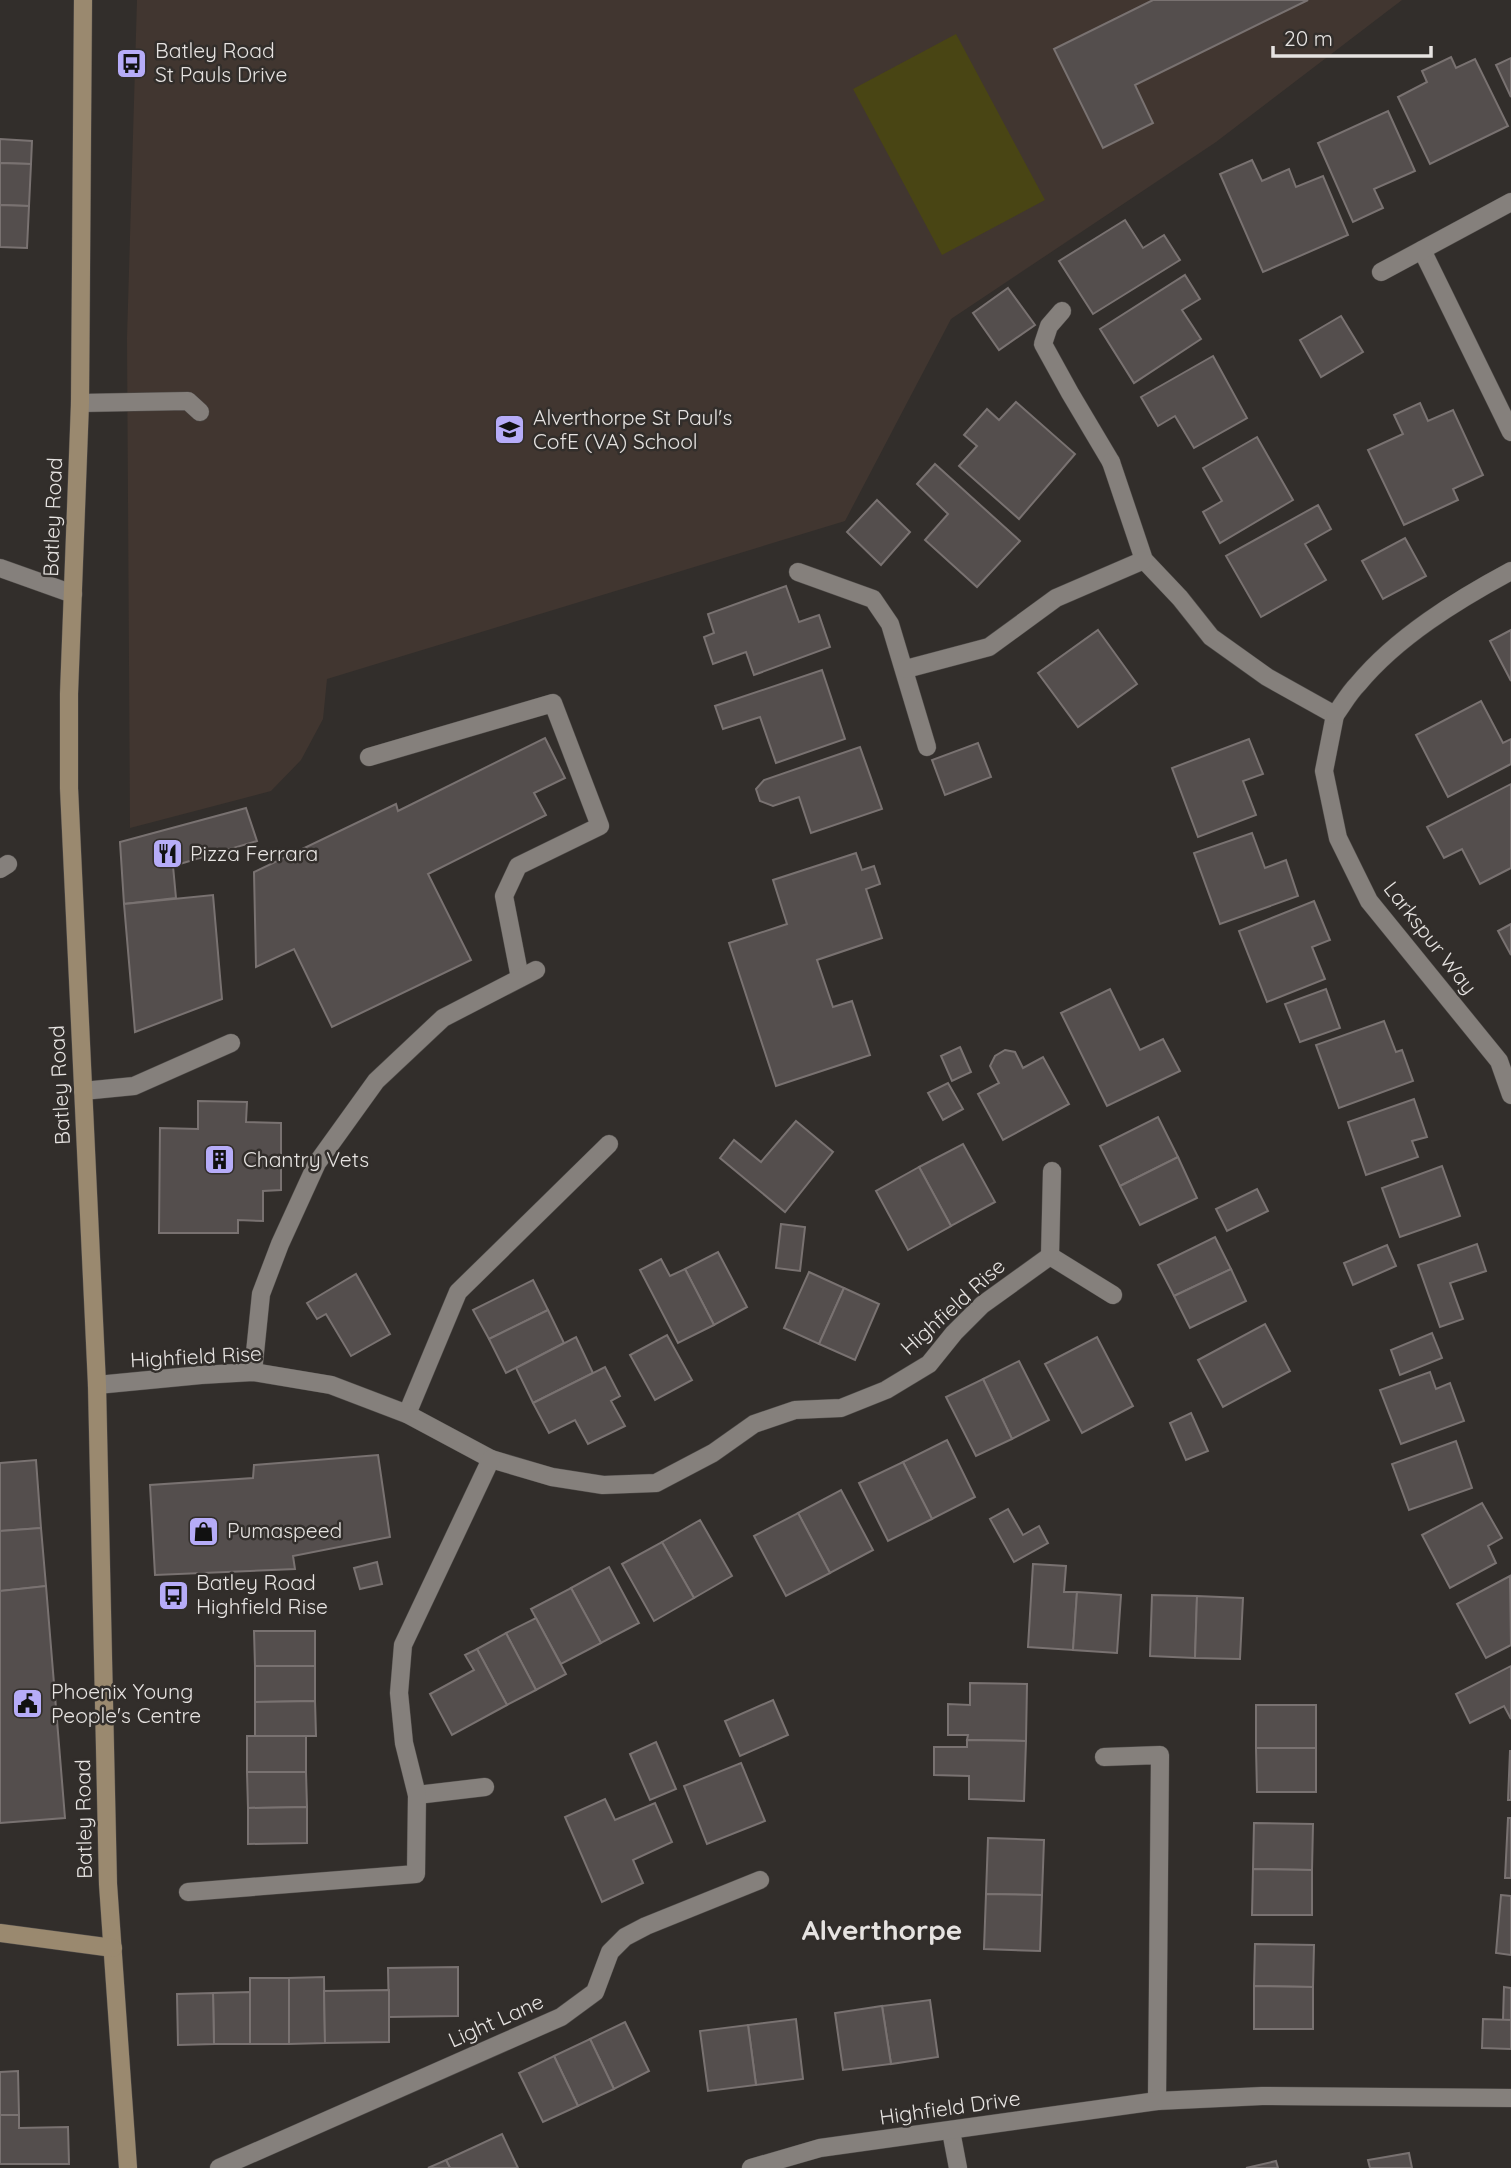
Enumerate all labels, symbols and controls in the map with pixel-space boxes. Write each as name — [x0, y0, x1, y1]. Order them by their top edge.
scale bar — [1273, 14, 1430, 58]
text: 20 m — [1284, 25, 1333, 51]
place label: Batley Road St Pauls Drive — [155, 37, 288, 87]
bus stop icon: Batley Road St Pauls Drive — [115, 46, 149, 80]
place label: Alverthorpe St Paul's CofE (VA) School — [533, 404, 732, 454]
school or university icon: Alverthorpe St Paul's CofE (VA) School — [493, 413, 527, 447]
street label: Batley Road — [37, 457, 67, 577]
restaurant icon: Pizza Ferrara — [150, 837, 184, 871]
place label: Pizza Ferrara — [190, 840, 318, 866]
street label: Larkspur Way — [1379, 876, 1483, 999]
street label: Batley Road — [43, 1025, 75, 1145]
building icon: Chantry Vets — [203, 1143, 237, 1177]
place label: Chantry Vets — [243, 1146, 369, 1172]
street label: Highfield Rise — [895, 1252, 1010, 1360]
street label: Highfield Rise — [129, 1340, 262, 1372]
shop icon: Pumaspeed — [187, 1514, 221, 1548]
place label: Pumaspeed — [227, 1517, 342, 1543]
place label: Batley Road Highfield Rise — [196, 1569, 328, 1619]
bus stop icon: Batley Road Highfield Rise — [156, 1578, 190, 1612]
place label: Phoenix Young People's Centre — [51, 1678, 201, 1728]
public building icon: Phoenix Young People's Centre — [11, 1687, 45, 1721]
street label: Batley Road — [69, 1759, 97, 1879]
district label: Alverthorpe — [802, 1912, 962, 1947]
street label: Light Lane — [444, 1988, 547, 2053]
street label: Highfield Drive — [878, 2084, 1022, 2130]

